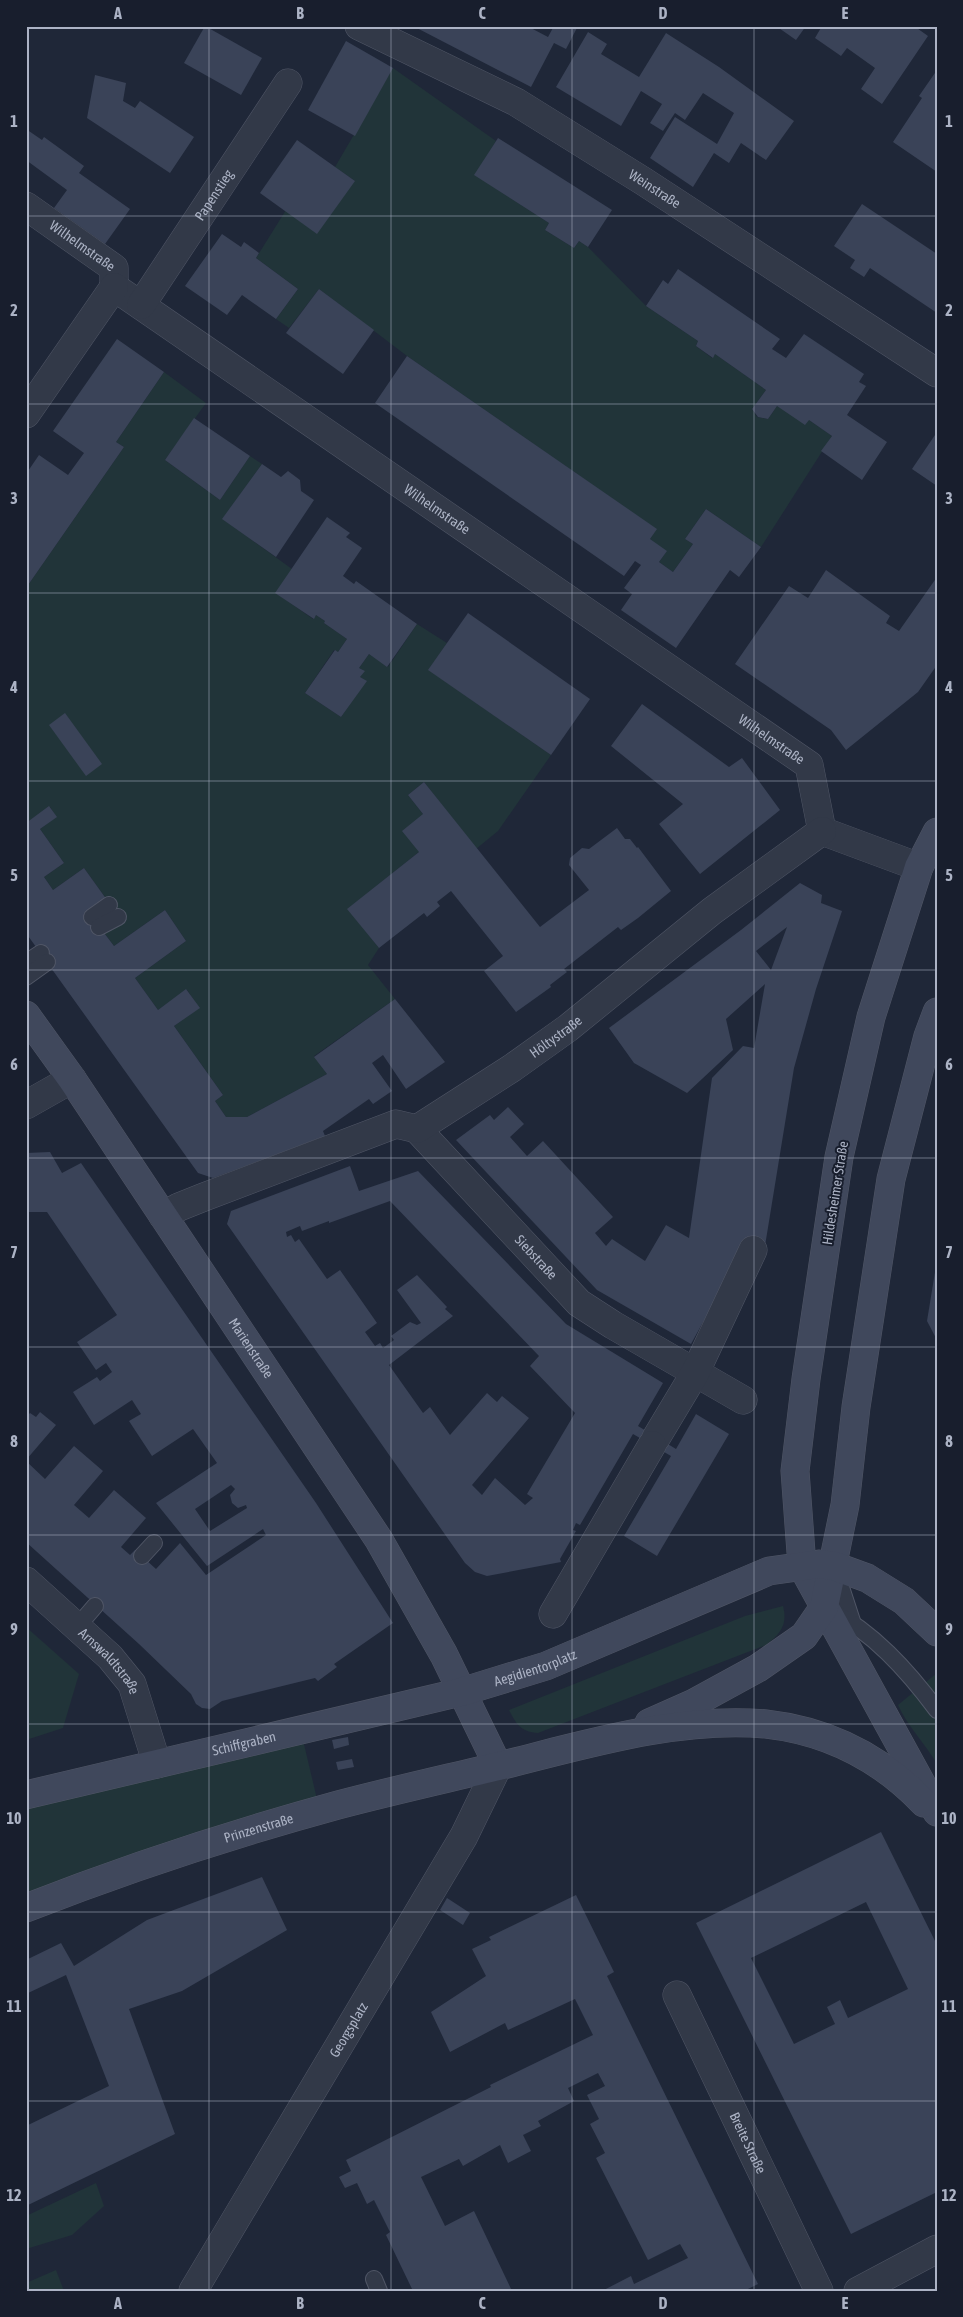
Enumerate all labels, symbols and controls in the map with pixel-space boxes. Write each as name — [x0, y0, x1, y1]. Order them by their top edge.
text: A — [113, 4, 122, 22]
text: B — [296, 4, 304, 22]
text: C — [478, 4, 486, 22]
text: D — [659, 4, 668, 22]
text: E — [842, 4, 849, 22]
text: 1 — [10, 112, 18, 130]
text: 1 — [945, 112, 953, 130]
street label: Weinstraße — [626, 166, 684, 211]
street label: Papenstieg — [191, 167, 236, 223]
street label: Wilhelmstraße — [47, 217, 118, 274]
text: 2 — [10, 301, 18, 319]
text: 2 — [945, 301, 953, 319]
street label: Wilhelmstraße — [401, 481, 473, 537]
text: 3 — [10, 489, 18, 507]
text: 3 — [945, 489, 953, 507]
text: 4 — [9, 678, 18, 696]
text: 4 — [944, 678, 953, 696]
street label: Wilhelmstraße — [735, 711, 808, 767]
text: 5 — [10, 866, 18, 884]
text: 5 — [945, 866, 953, 884]
street label: Höltystraße — [526, 1012, 585, 1061]
text: 6 — [10, 1055, 18, 1073]
text: 6 — [945, 1055, 953, 1073]
street label: Hildesheimer Straße — [819, 1140, 851, 1246]
street label: Siebstraße — [512, 1232, 561, 1282]
text: 7 — [10, 1243, 18, 1261]
text: 7 — [945, 1243, 953, 1261]
street label: Marienstraße — [225, 1315, 277, 1381]
text: 8 — [10, 1432, 18, 1450]
text: 8 — [945, 1432, 953, 1450]
text: 9 — [10, 1620, 18, 1638]
text: 9 — [945, 1620, 953, 1638]
street label: Arnswaldtstraße — [75, 1625, 143, 1696]
street label: Aegidientorplatz — [492, 1646, 579, 1689]
street label: Schiffgraben — [211, 1728, 277, 1759]
text: 10 — [6, 1809, 22, 1827]
text: 10 — [941, 1809, 957, 1827]
street label: Prinzenstraße — [222, 1810, 295, 1846]
text: 11 — [6, 1997, 22, 2015]
text: 11 — [941, 1997, 957, 2015]
street label: Georgsplatz — [326, 2000, 371, 2060]
street label: Breite Straße — [726, 2110, 769, 2176]
text: 12 — [6, 2186, 22, 2204]
text: 12 — [941, 2186, 957, 2204]
text: A — [113, 2294, 122, 2312]
text: B — [296, 2294, 304, 2312]
text: C — [478, 2294, 486, 2312]
text: D — [659, 2294, 668, 2312]
text: E — [842, 2294, 849, 2312]

